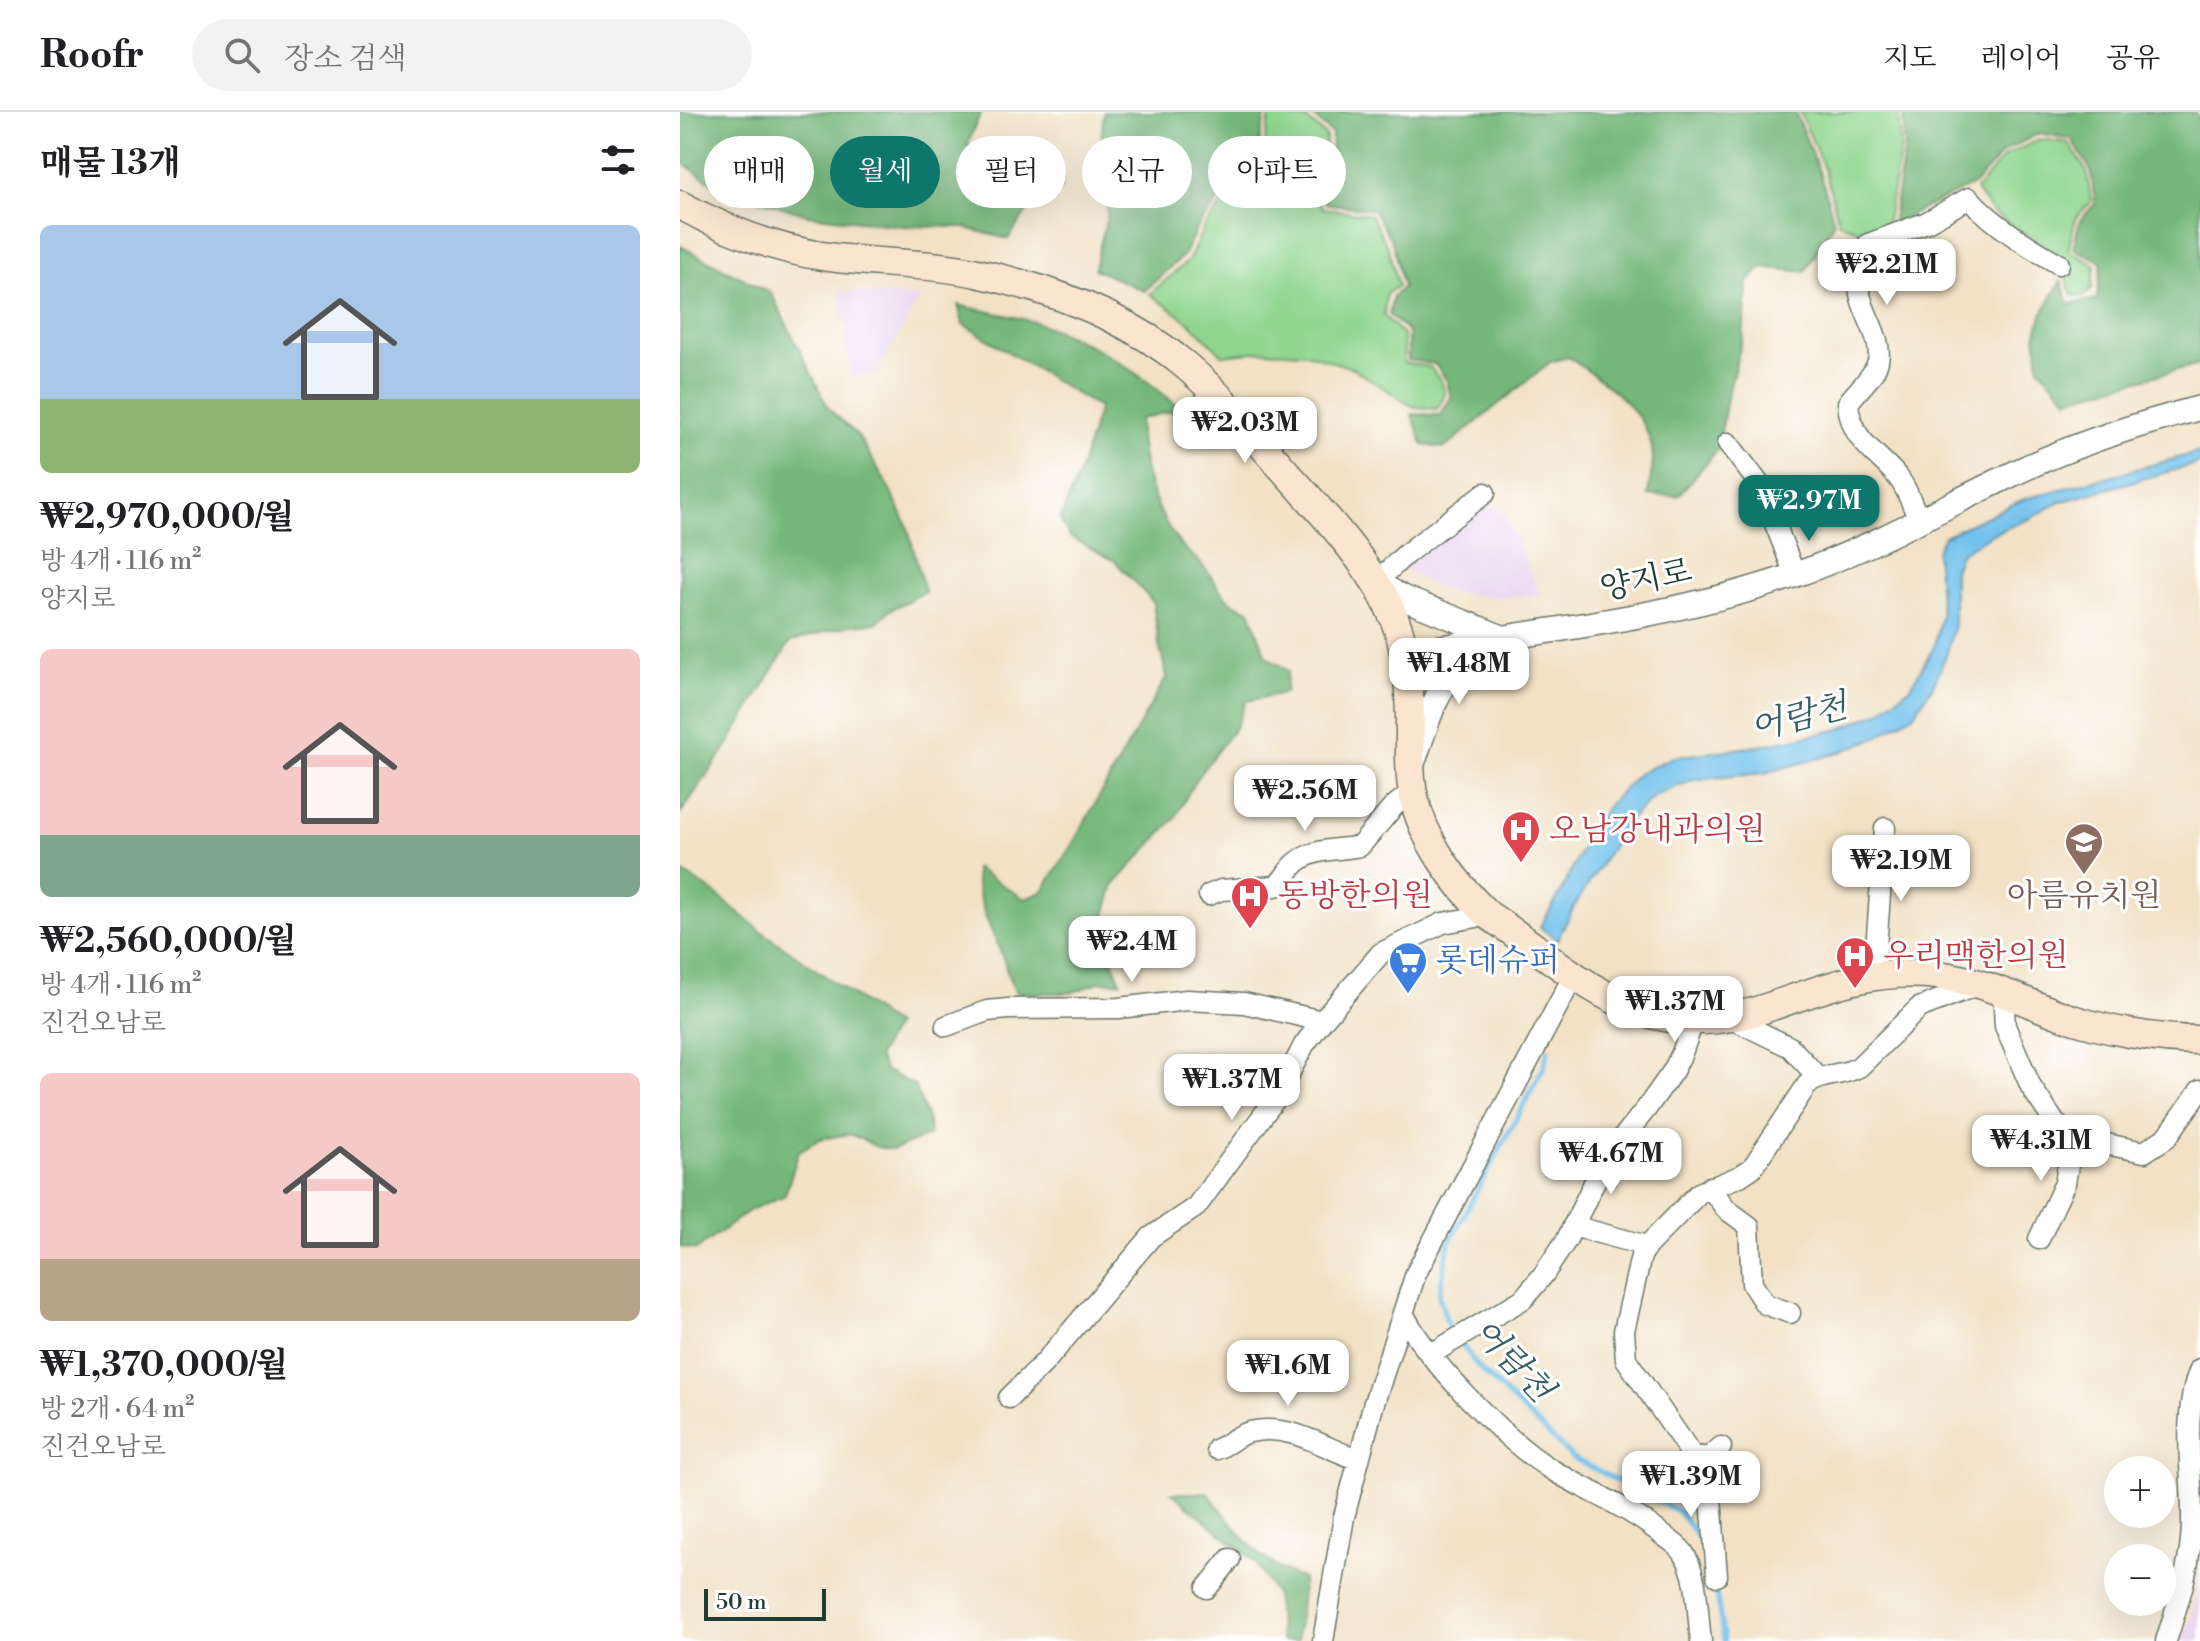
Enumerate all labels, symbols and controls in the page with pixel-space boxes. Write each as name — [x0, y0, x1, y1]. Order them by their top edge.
search box — [192, 19, 752, 91]
text: Roofr — [40, 32, 144, 79]
icon: search — [220, 33, 264, 77]
text: 장소 검색 — [284, 40, 406, 78]
text: 지도 — [1883, 41, 1937, 76]
text: 레이어 — [1981, 41, 2062, 76]
text: 공유 — [2106, 41, 2160, 76]
chip: 매매 — [704, 136, 814, 208]
chip: 월세 — [830, 136, 940, 208]
chip: 필터 — [956, 136, 1066, 208]
chip: 신규 — [1082, 136, 1192, 208]
chip: 아파트 — [1208, 136, 1346, 208]
icon: filters — [596, 138, 640, 182]
text: 매물 13개 — [40, 143, 181, 185]
pin: ₩2.21M — [1822, 239, 1952, 307]
text: ₩2.21M — [1836, 249, 1938, 281]
icon: home — [268, 277, 412, 421]
pin: ₩2.03M — [1180, 397, 1310, 465]
text: ₩2.03M — [1191, 407, 1299, 439]
pin: ₩2.97M — [1744, 475, 1874, 543]
text: ₩2.97M — [1756, 485, 1862, 517]
text: ₩2,970,000/월 — [40, 497, 295, 539]
text: 방 4개 · 116 m² — [40, 545, 201, 577]
street label: 양지로 — [1596, 551, 1696, 609]
text: 양지로 — [40, 583, 115, 615]
pin: ₩1.48M — [1394, 638, 1524, 706]
text: ₩1.48M — [1407, 648, 1511, 680]
water label: 어람천 — [1746, 685, 1854, 750]
icon: home — [268, 701, 412, 845]
pin: ₩2.56M — [1240, 765, 1370, 833]
text: ₩2.56M — [1252, 775, 1358, 807]
hospital icon: 오남강내과의원 — [1500, 809, 1542, 864]
place label: 오남강내과의원 — [1549, 810, 1765, 850]
school or university icon: 아름유치원 — [2063, 821, 2105, 876]
pin: ₩2.19M — [1836, 835, 1966, 903]
text: ₩2.19M — [1850, 845, 1952, 877]
hospital icon: 동방한의원 — [1229, 875, 1271, 930]
place label: 동방한의원 — [1278, 876, 1433, 916]
place label: 아름유치원 — [2007, 876, 2161, 916]
pin: ₩2.4M — [1076, 916, 1188, 984]
text: ₩2,560,000/월 — [40, 921, 297, 963]
text: ₩2.4M — [1087, 926, 1177, 958]
hospital icon: 우리맥한의원 — [1834, 935, 1876, 990]
place label: 우리맥한의원 — [1883, 936, 2068, 976]
supermarket icon: 롯데슈퍼 — [1387, 940, 1429, 995]
place label: 롯데슈퍼 — [1436, 941, 1560, 981]
text: 방 4개 · 116 m² — [40, 969, 201, 1001]
pin: ₩1.37M — [1610, 976, 1740, 1044]
text: ₩1.37M — [1625, 986, 1725, 1018]
text: 진건오남로 — [40, 1007, 166, 1039]
pin: ₩1.37M — [1167, 1054, 1297, 1122]
text: ₩1.37M — [1182, 1064, 1282, 1096]
pin: ₩4.31M — [1976, 1115, 2106, 1183]
icon: home — [268, 1125, 412, 1269]
text: ₩4.31M — [1990, 1125, 2092, 1157]
pin: ₩4.67M — [1546, 1128, 1676, 1196]
text: ₩4.67M — [1558, 1138, 1664, 1170]
water label: 어람천 — [1463, 1311, 1562, 1413]
pin: ₩1.6M — [1232, 1340, 1344, 1408]
text: ₩1,370,000/월 — [40, 1345, 288, 1387]
text: ₩1.6M — [1245, 1350, 1331, 1382]
text: 방 2개 · 64 m² — [40, 1393, 194, 1425]
text: 진건오남로 — [40, 1431, 166, 1463]
pin: ₩1.39M — [1626, 1451, 1756, 1519]
map controls — [2104, 1456, 2176, 1616]
button: + — [2104, 1456, 2176, 1528]
text: ₩1.39M — [1640, 1461, 1742, 1493]
button: − — [2104, 1544, 2176, 1616]
scale bar — [704, 1585, 826, 1621]
text: 50 m — [716, 1589, 767, 1616]

